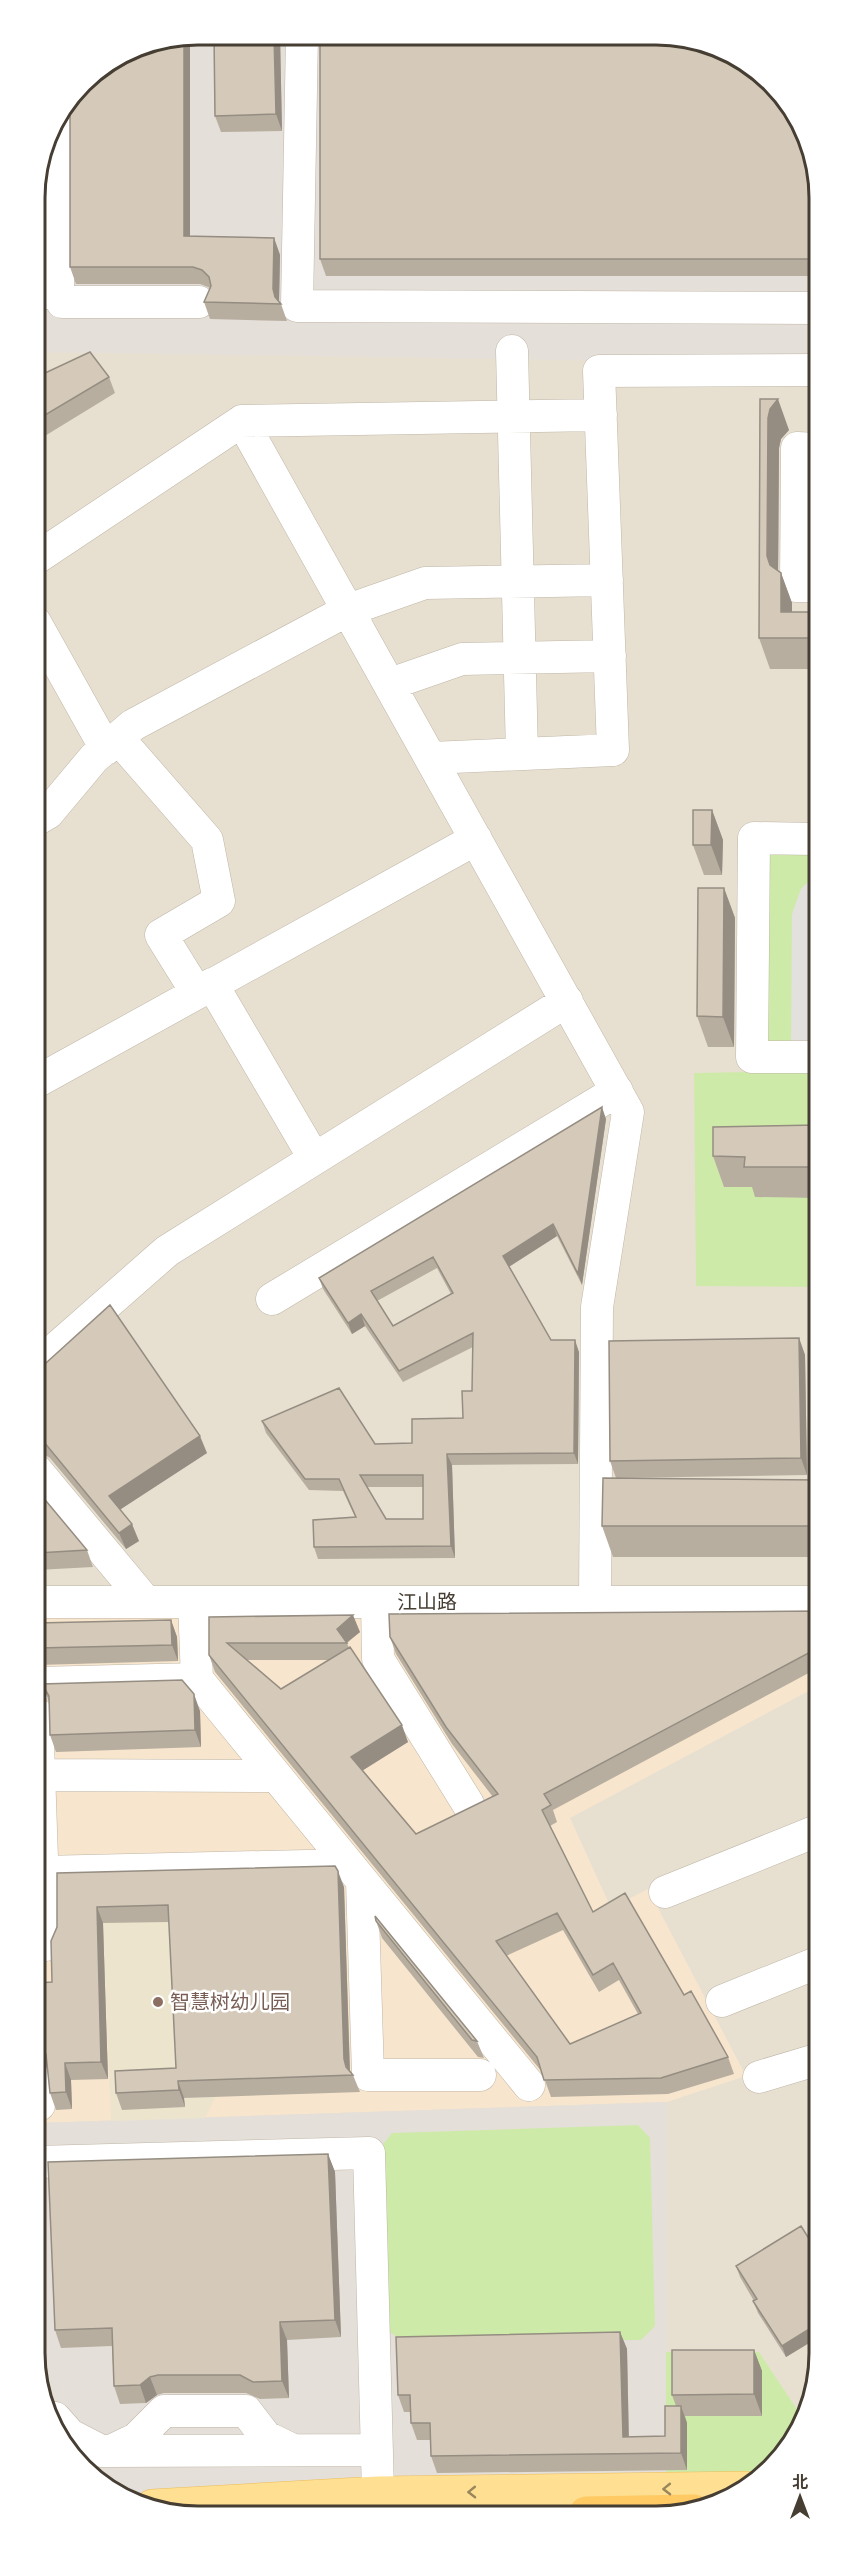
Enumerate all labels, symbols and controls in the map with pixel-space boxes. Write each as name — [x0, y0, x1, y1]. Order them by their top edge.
street label: 江山路 — [397, 1590, 457, 1614]
place label: 智慧树幼儿园 — [170, 1990, 290, 2014]
marker: 智慧树幼儿园 — [151, 1995, 165, 2009]
north arrow — [770, 2467, 830, 2527]
text: 北 — [792, 2473, 808, 2492]
one-way arrow — [662, 2483, 671, 2495]
one-way arrow — [467, 2486, 476, 2498]

